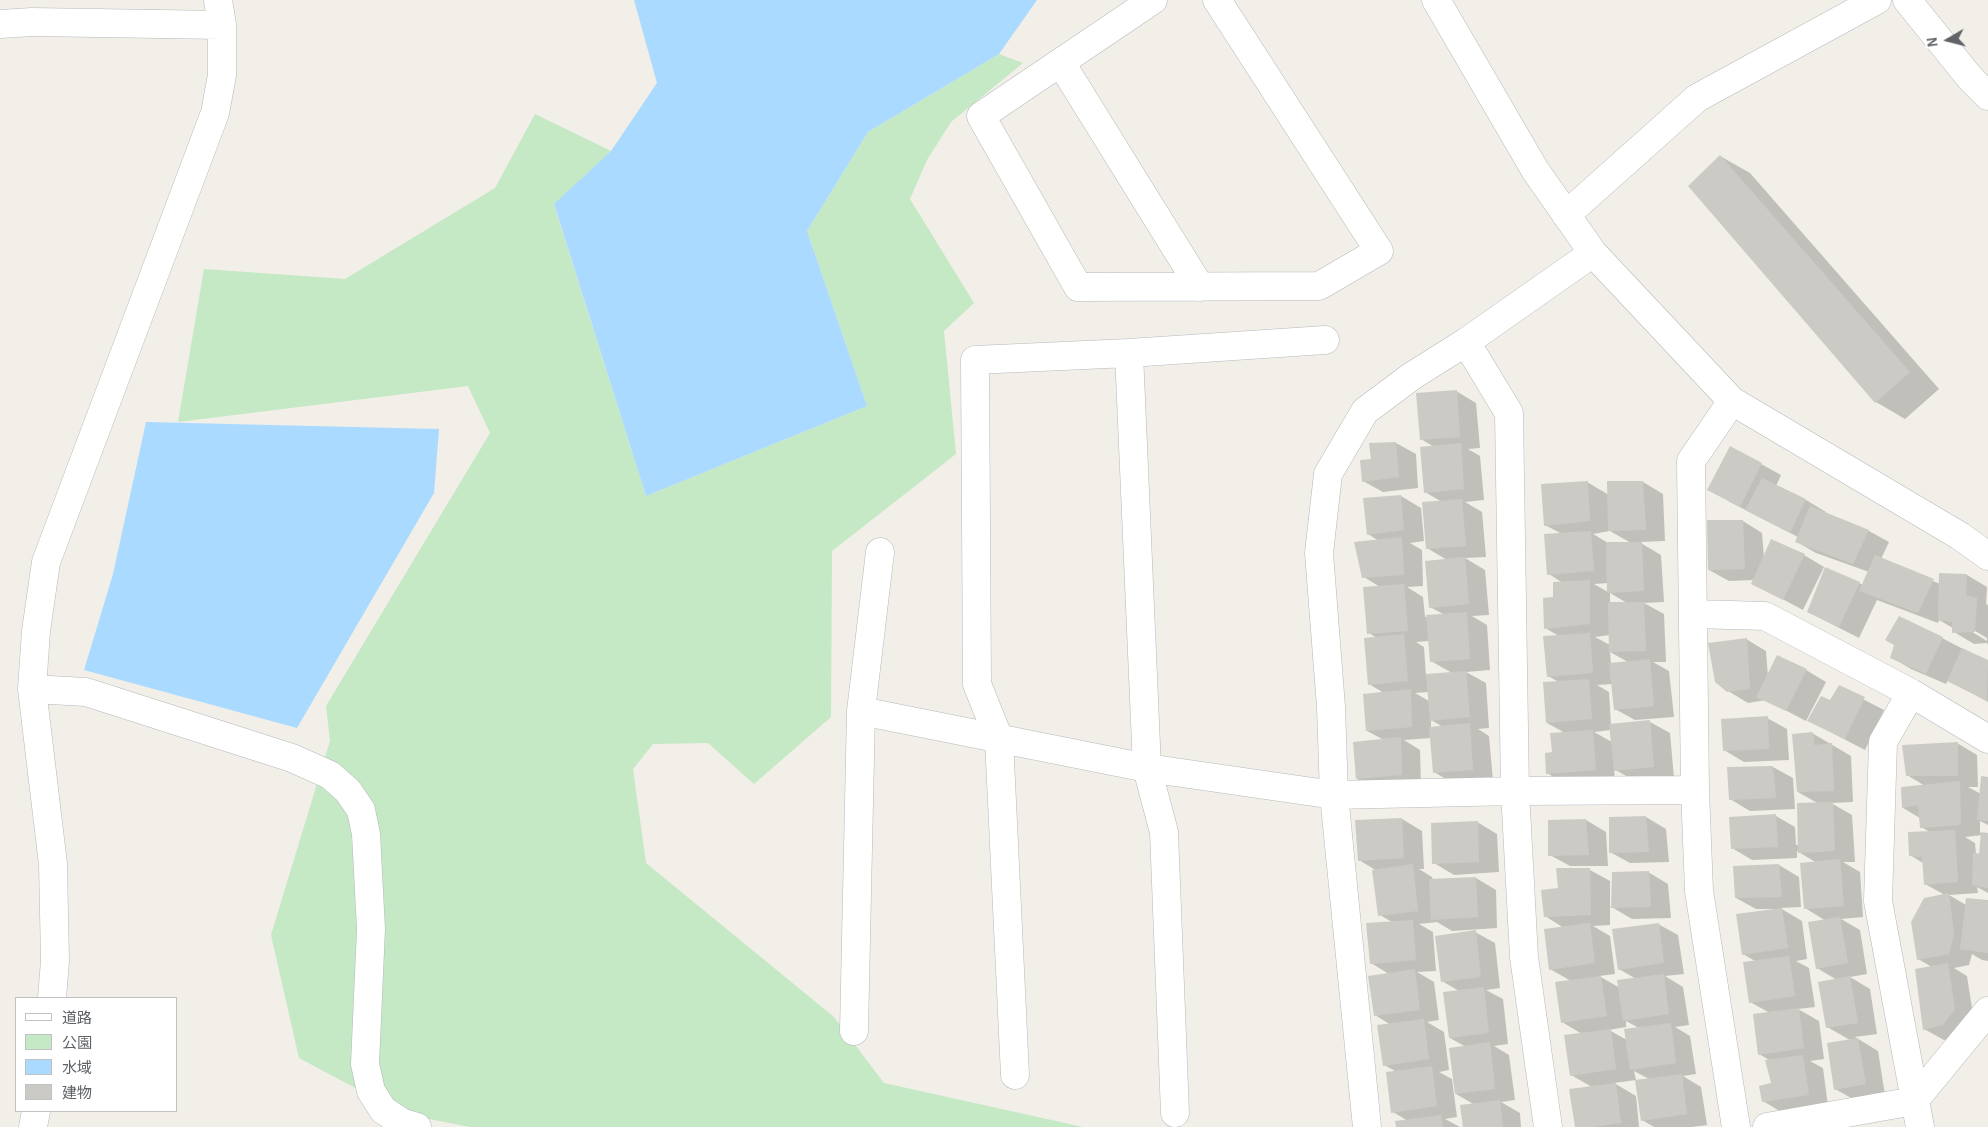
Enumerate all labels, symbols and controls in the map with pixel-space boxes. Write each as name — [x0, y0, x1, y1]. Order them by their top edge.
north arrow — [1923, 15, 1973, 65]
text: N — [1926, 36, 1941, 48]
legend — [15, 997, 178, 1112]
text: 道路 — [62, 1011, 92, 1026]
text: 公園 — [62, 1036, 92, 1051]
text: 水域 — [62, 1061, 92, 1076]
text: 建物 — [62, 1086, 92, 1101]

